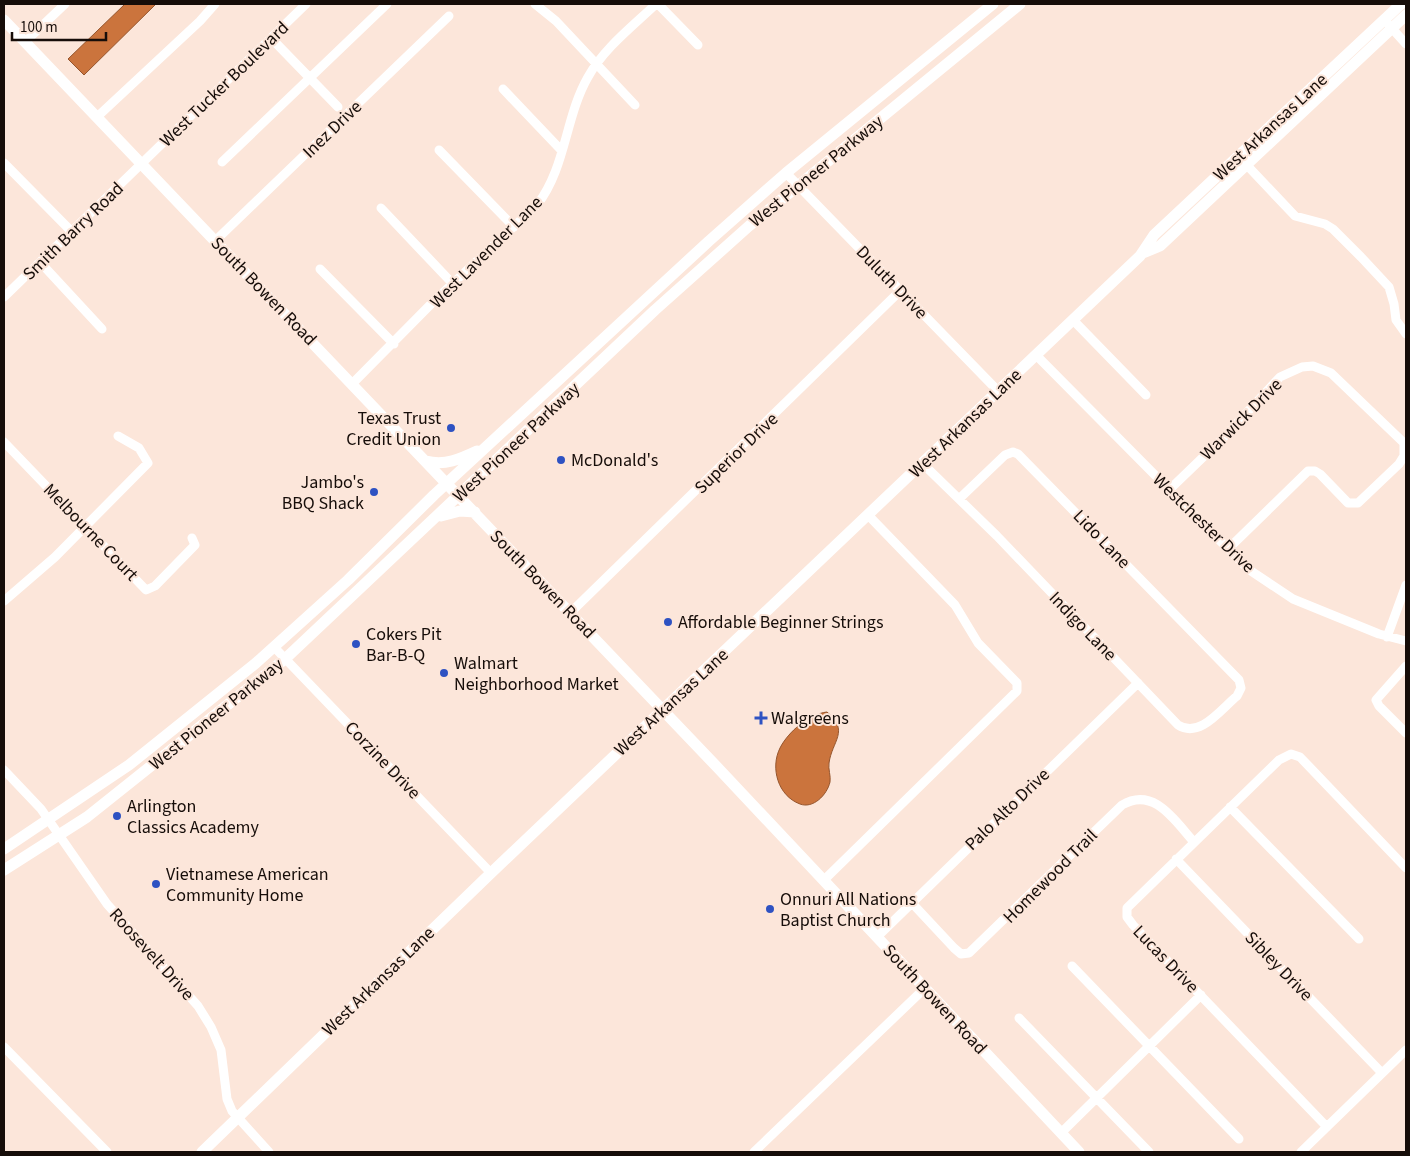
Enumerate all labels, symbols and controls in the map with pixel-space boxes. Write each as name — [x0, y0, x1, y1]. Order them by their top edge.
scale bar — [12, 10, 106, 42]
street label: West Tucker Boulevard — [154, 16, 295, 153]
text: 100 m — [20, 17, 58, 38]
street label: West Arkansas Lane — [1208, 68, 1333, 187]
street label: Inez Drive — [297, 95, 368, 164]
street label: West Pioneer Parkway — [744, 109, 889, 233]
street label: Smith Barry Road — [17, 177, 129, 286]
street label: West Lavender Lane — [424, 190, 548, 314]
street label: South Bowen Road — [205, 231, 322, 351]
street label: Duluth Drive — [850, 240, 933, 325]
street label: West Arkansas Lane — [903, 363, 1027, 484]
street label: Warwick Drive — [1195, 373, 1288, 466]
street label: West Pioneer Parkway — [447, 376, 586, 508]
place label: Texas Trust Credit Union — [346, 406, 441, 452]
street label: Superior Drive — [689, 407, 784, 500]
marker: Texas Trust Credit Union — [445, 422, 457, 434]
place label: McDonald's — [571, 448, 658, 473]
marker: McDonald's — [555, 454, 567, 466]
street label: Westchester Drive — [1147, 468, 1261, 579]
place label: Jambo's BBQ Shack — [282, 470, 364, 516]
street label: Melbourne Court — [38, 478, 144, 587]
marker: Jambo's BBQ Shack — [368, 486, 380, 498]
street label: Lido Lane — [1067, 504, 1136, 574]
street label: South Bowen Road — [484, 524, 601, 644]
street label: Indigo Lane — [1043, 586, 1122, 667]
place label: Affordable Beginner Strings — [678, 610, 883, 635]
marker: Affordable Beginner Strings — [662, 616, 674, 628]
place label: Cokers Pit Bar-B-Q — [366, 622, 442, 668]
marker: Cokers Pit Bar-B-Q — [350, 638, 362, 650]
street label: West Arkansas Lane — [609, 643, 734, 762]
place label: Walmart Neighborhood Market — [454, 651, 619, 697]
street label: West Pioneer Parkway — [144, 652, 289, 776]
marker: Walmart Neighborhood Market — [438, 667, 450, 679]
place label: Walgreens — [771, 706, 849, 731]
marker: Walgreens — [755, 712, 767, 724]
street label: Corzine Drive — [339, 716, 426, 805]
street label: Palo Alto Drive — [959, 762, 1055, 856]
place label: Arlington Classics Academy — [127, 794, 260, 840]
marker: Arlington Classics Academy — [111, 810, 123, 822]
street label: Homewood Trail — [998, 824, 1103, 929]
place label: Vietnamese American Community Home — [166, 862, 329, 908]
marker: Vietnamese American Community Home — [150, 878, 162, 890]
place label: Onnuri All Nations Baptist Church — [780, 887, 916, 933]
street label: Roosevelt Drive — [103, 903, 200, 1006]
marker: Onnuri All Nations Baptist Church — [764, 903, 776, 915]
street label: Lucas Drive — [1127, 920, 1204, 999]
street label: West Arkansas Lane — [316, 921, 440, 1042]
street label: Sibley Drive — [1239, 926, 1318, 1007]
street label: South Bowen Road — [877, 939, 992, 1060]

